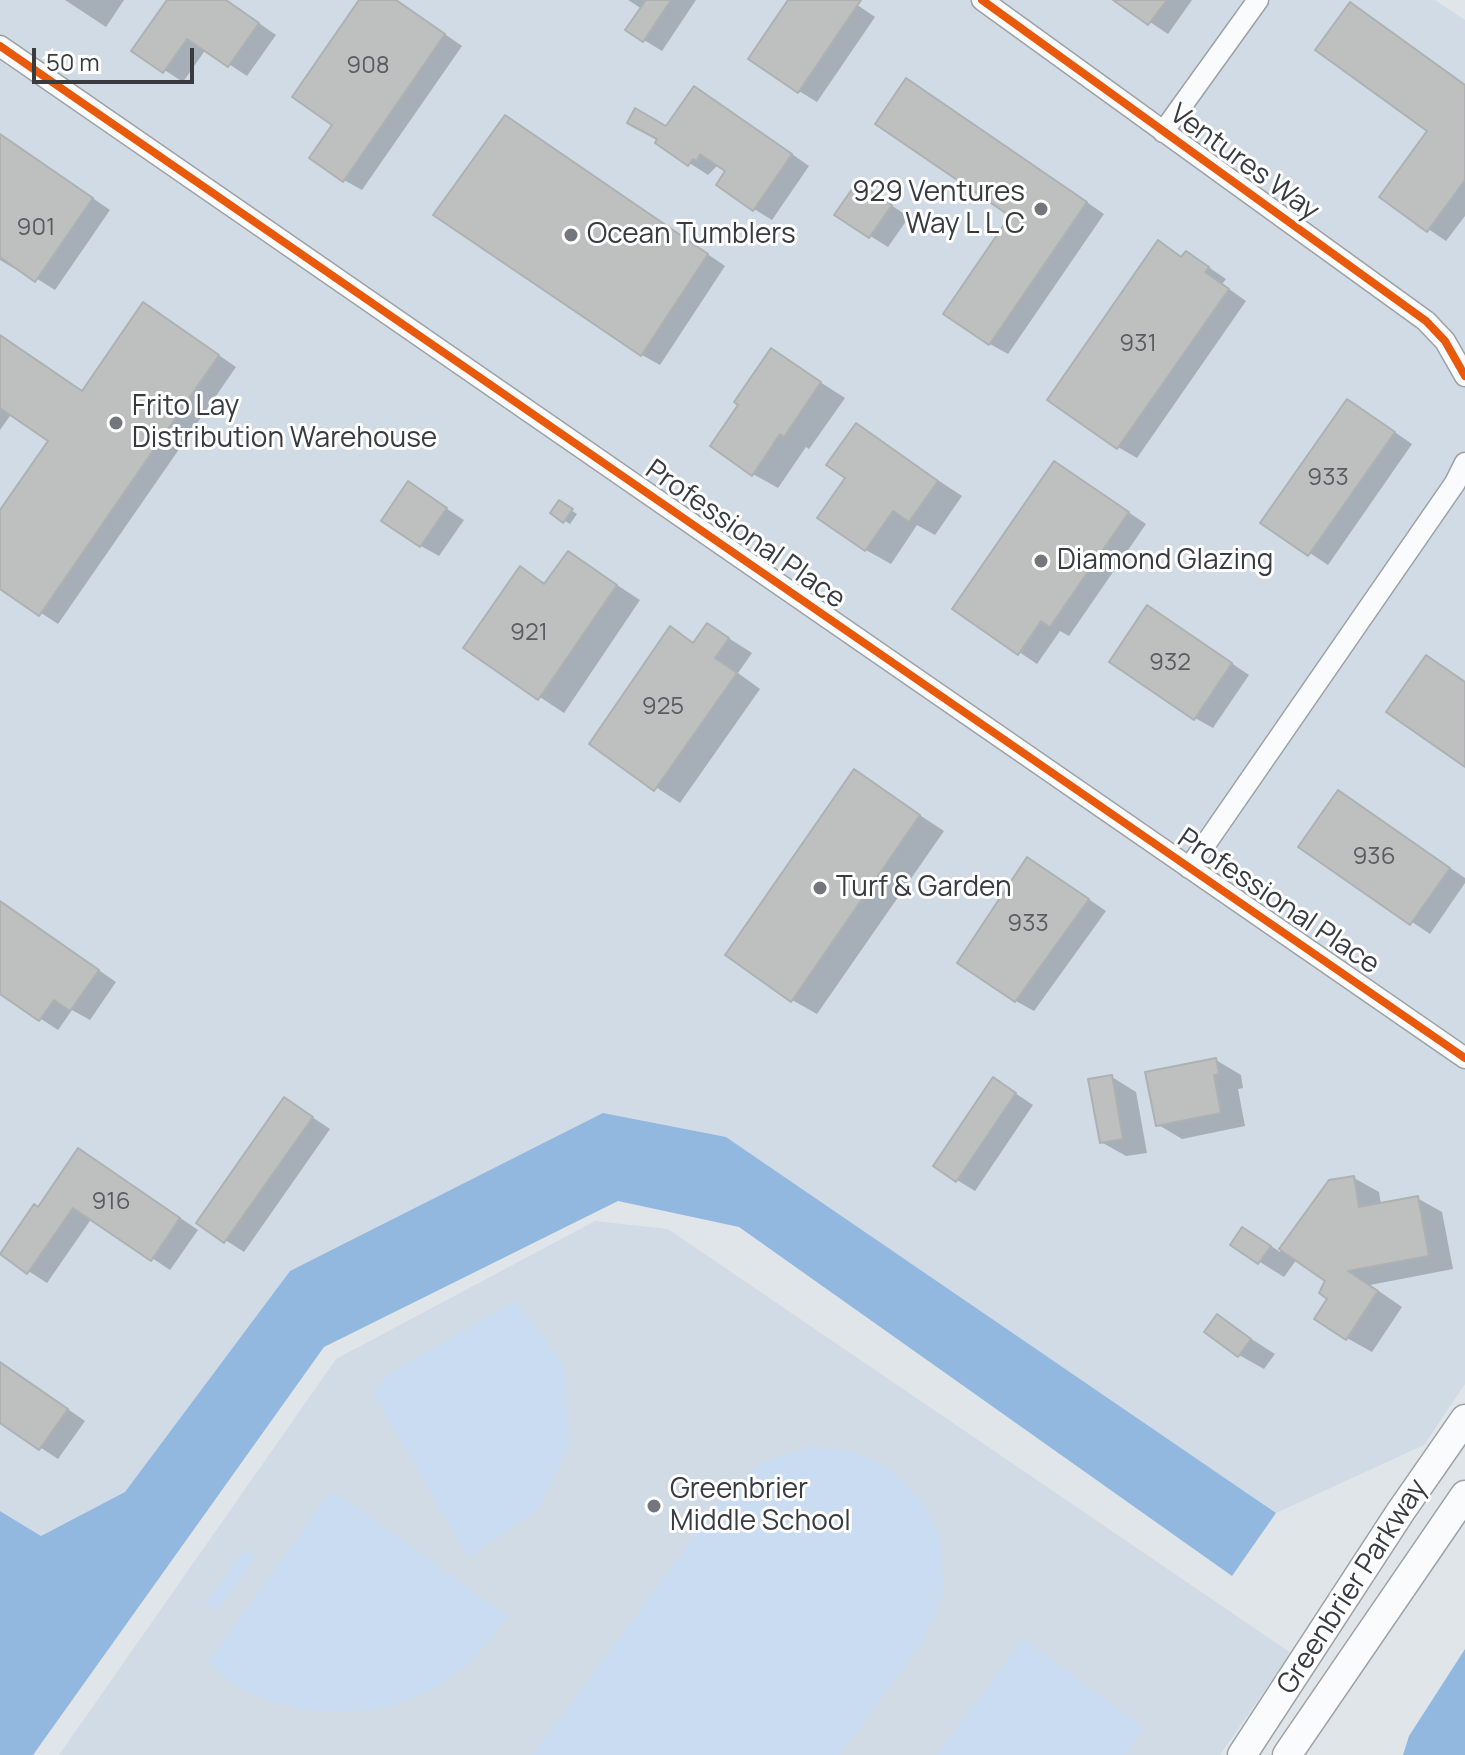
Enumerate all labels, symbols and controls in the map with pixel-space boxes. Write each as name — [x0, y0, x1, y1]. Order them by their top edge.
scale bar — [36, 32, 198, 82]
text: 50 m — [46, 45, 100, 78]
house number: 908 — [346, 52, 390, 80]
street label: Ventures Way — [1163, 98, 1325, 228]
place label: 929 Ventures Way L L C — [852, 176, 1025, 242]
marker: 929 Ventures Way L L C — [1032, 200, 1050, 218]
house number: 901 — [17, 214, 55, 242]
place label: Ocean Tumblers — [587, 218, 796, 252]
marker: Ocean Tumblers — [562, 226, 580, 244]
house number: 931 — [1119, 330, 1157, 358]
place label: Frito Lay Distribution Warehouse — [132, 390, 437, 456]
marker: Frito Lay Distribution Warehouse — [107, 414, 125, 432]
street label: Professional Place — [639, 453, 851, 617]
house number: 933 — [1307, 464, 1349, 492]
place label: Diamond Glazing — [1057, 544, 1273, 578]
marker: Diamond Glazing — [1032, 552, 1050, 570]
house number: 921 — [510, 619, 548, 647]
house number: 932 — [1149, 649, 1191, 677]
house number: 925 — [642, 693, 684, 721]
street label: Professional Place — [1171, 822, 1385, 982]
house number: 936 — [1352, 843, 1396, 871]
place label: Turf & Garden — [836, 871, 1012, 905]
marker: Turf & Garden — [811, 879, 829, 897]
house number: 933 — [1007, 910, 1049, 938]
house number: 916 — [91, 1188, 131, 1216]
place label: Greenbrier Middle School — [670, 1473, 851, 1539]
street label: Greenbrier Parkway — [1271, 1473, 1435, 1701]
marker: Greenbrier Middle School — [645, 1497, 663, 1515]

